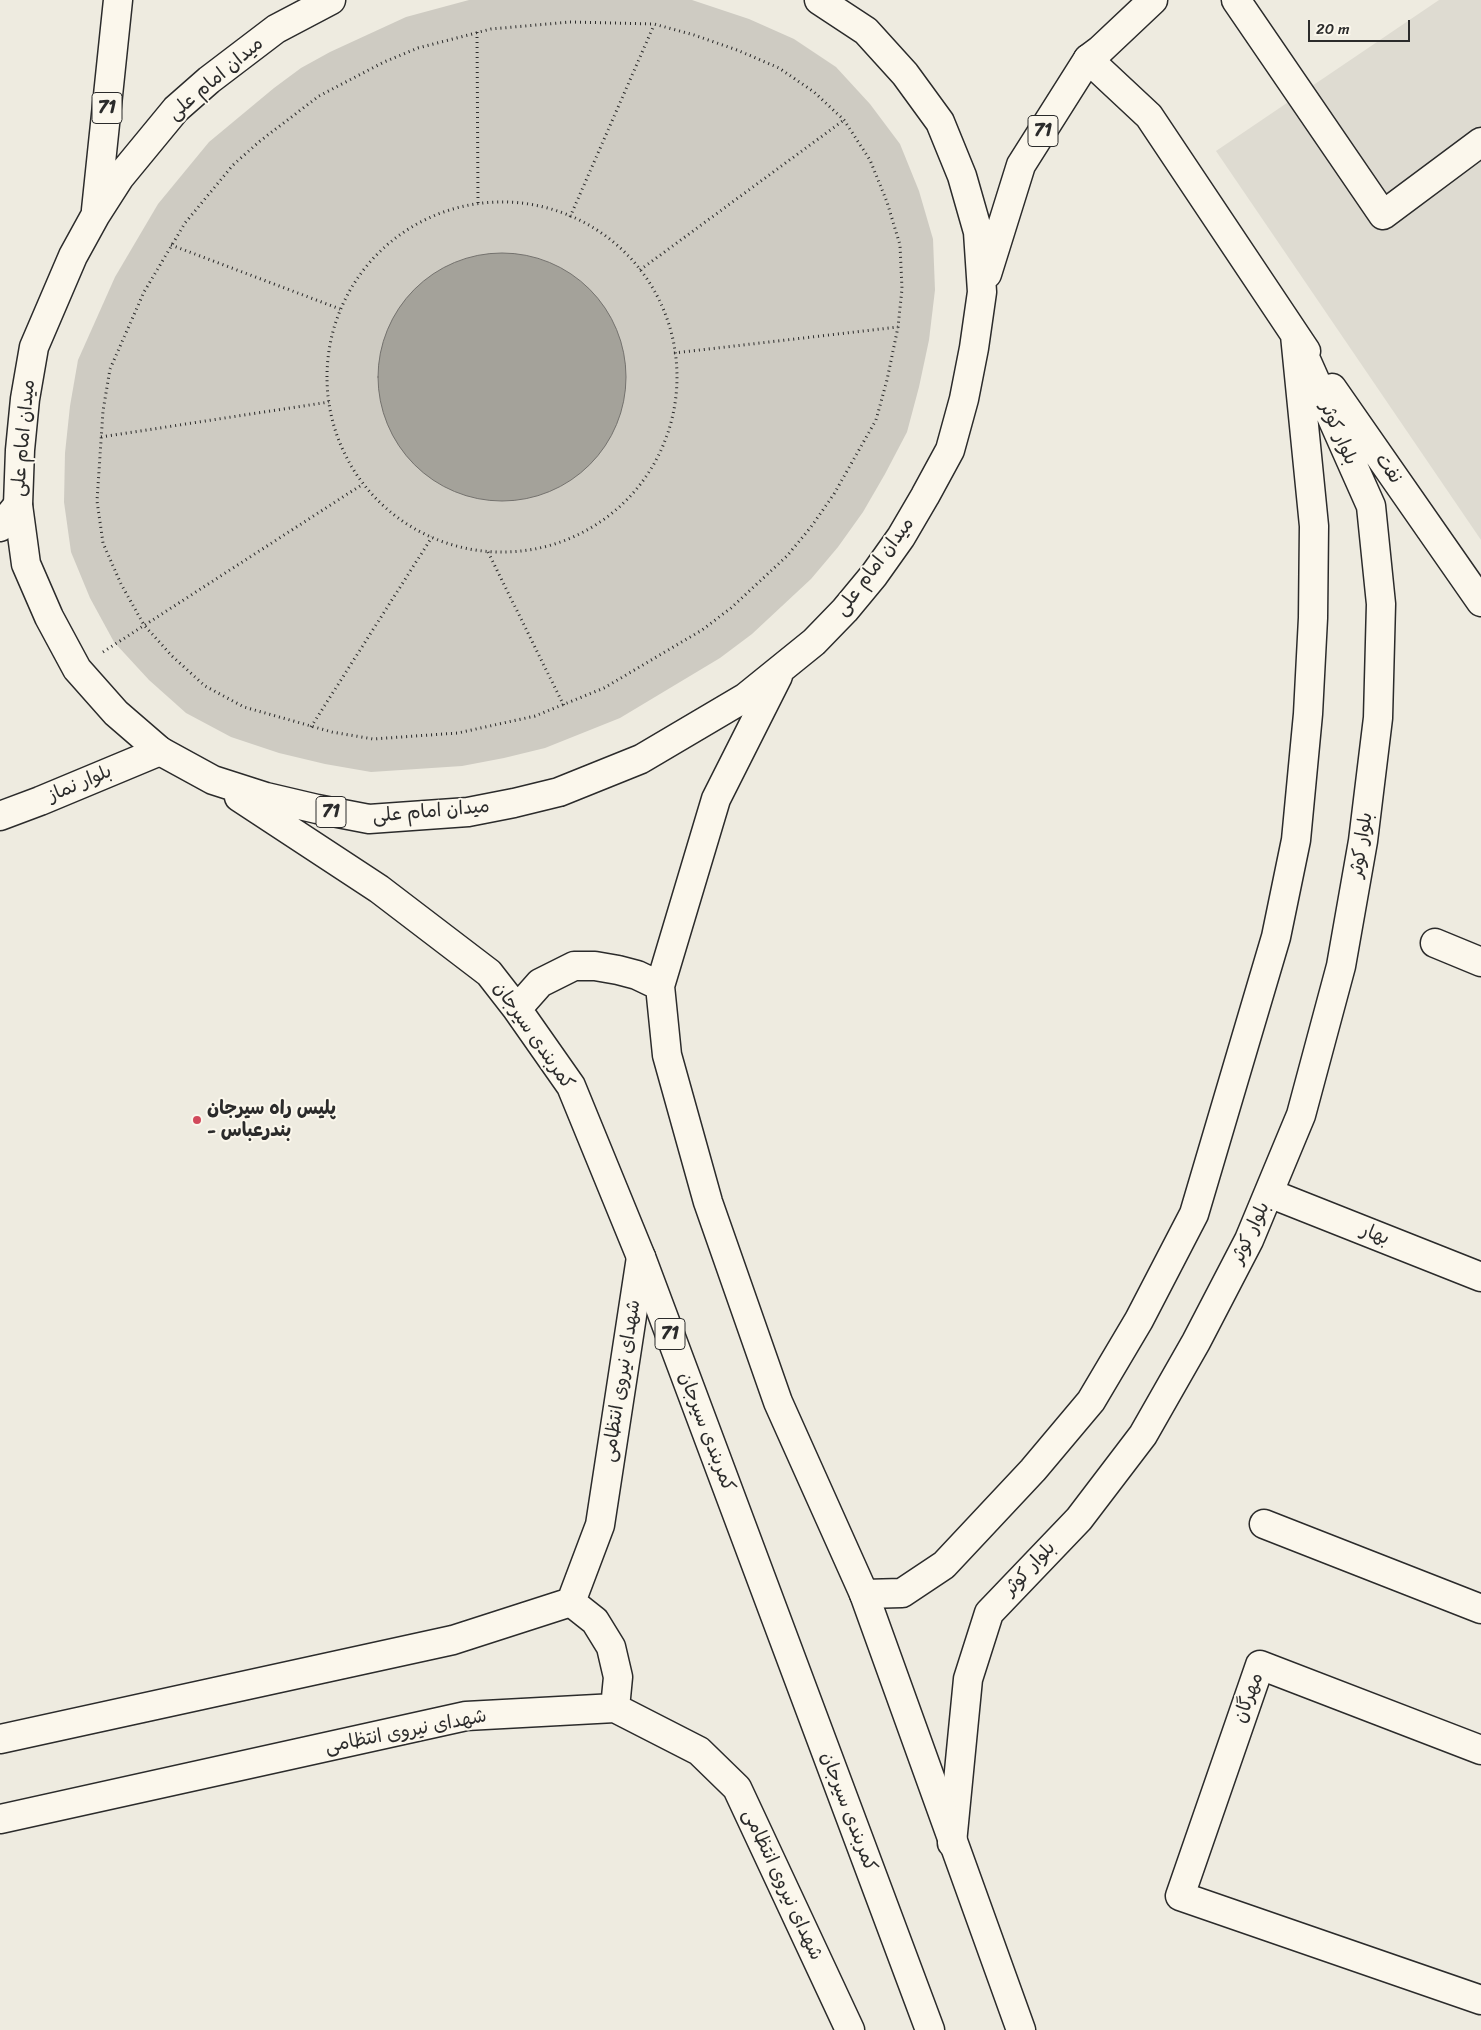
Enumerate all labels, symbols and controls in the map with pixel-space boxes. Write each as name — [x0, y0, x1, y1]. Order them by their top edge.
scale bar — [1311, 10, 1414, 42]
text: 20 m — [1316, 16, 1350, 42]
street label: میدان امام علی — [164, 33, 268, 125]
road number: 71 — [92, 92, 122, 124]
road number: 71 — [1028, 115, 1058, 146]
street label: میدان امام علی — [8, 378, 40, 498]
street label: بلوار کوثر — [1314, 399, 1362, 469]
street label: نفت — [1370, 449, 1406, 489]
street label: میدان امام علی — [831, 513, 919, 621]
street label: بلوار نماز — [45, 760, 115, 808]
road number: 71 — [316, 796, 346, 828]
street label: میدان امام علی — [371, 796, 491, 828]
street label: بلوار کوثر — [1346, 811, 1378, 879]
street label: کمربندی سیرجان — [488, 978, 578, 1094]
place label: پلیس راه سیرجان - بندرعباس — [207, 1098, 336, 1142]
marker: پلیس راه سیرجان - بندرعباس — [191, 1114, 203, 1126]
street label: بلوار کوثر — [1227, 1198, 1275, 1268]
street label: بهار — [1357, 1219, 1393, 1251]
street label: شهدای نیروی انتظامی — [598, 1298, 646, 1464]
road number: 71 — [655, 1318, 685, 1350]
street label: کمربندی سیرجان — [673, 1369, 739, 1495]
street label: بلوار کوثر — [999, 1537, 1061, 1601]
street label: مهرگان — [1229, 1670, 1269, 1726]
street label: شهدای نیروی انتظامی — [323, 1705, 489, 1759]
street label: کمربندی سیرجان — [815, 1749, 881, 1875]
street label: شهدای نیروی انتظامی — [737, 1806, 827, 1964]

